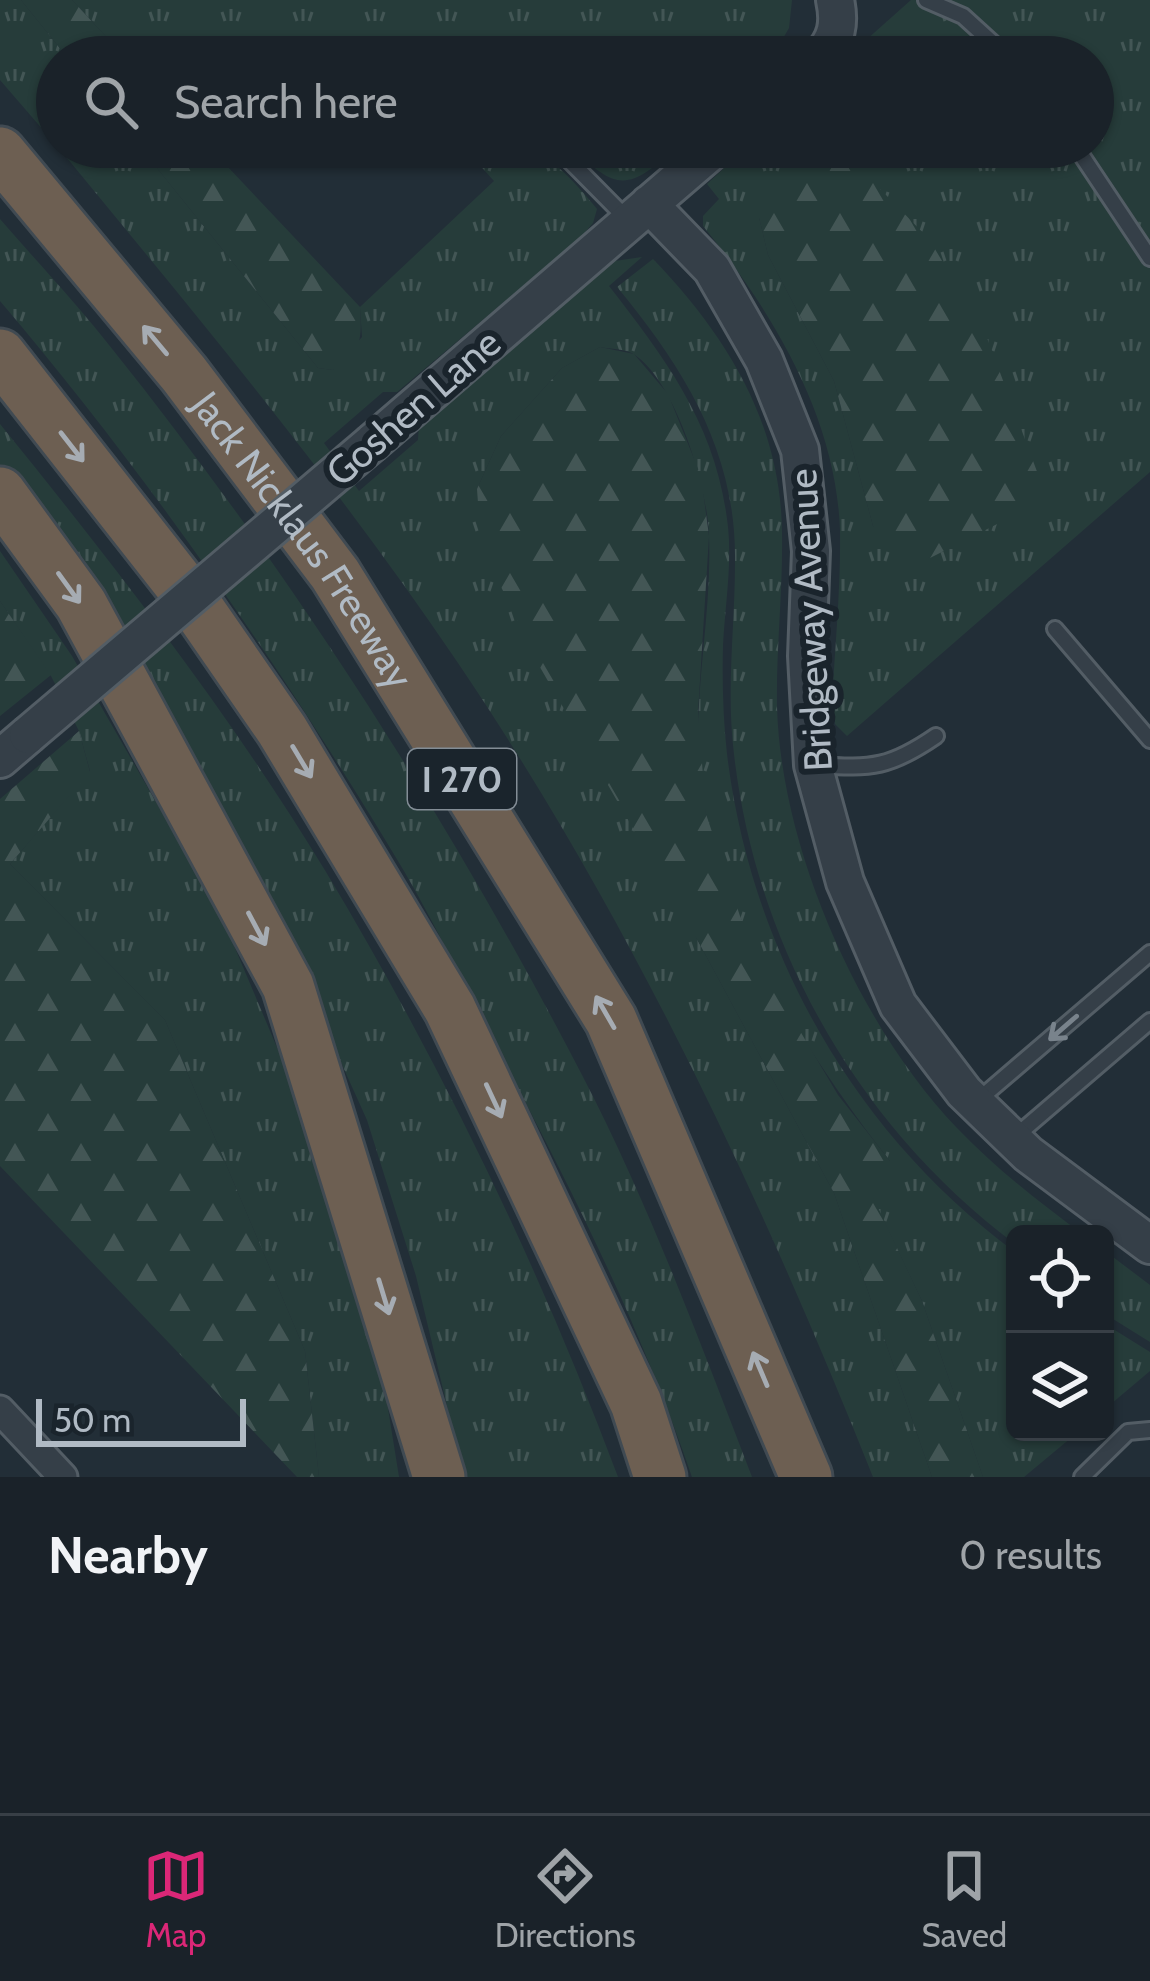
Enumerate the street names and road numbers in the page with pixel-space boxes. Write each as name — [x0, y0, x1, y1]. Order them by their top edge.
street label: Goshen Lane — [316, 318, 510, 496]
street label: Jack Nicklaus Freeway — [181, 381, 424, 697]
street label: Bridgeway Avenue — [778, 468, 842, 772]
road number: I 270 — [408, 749, 516, 809]

